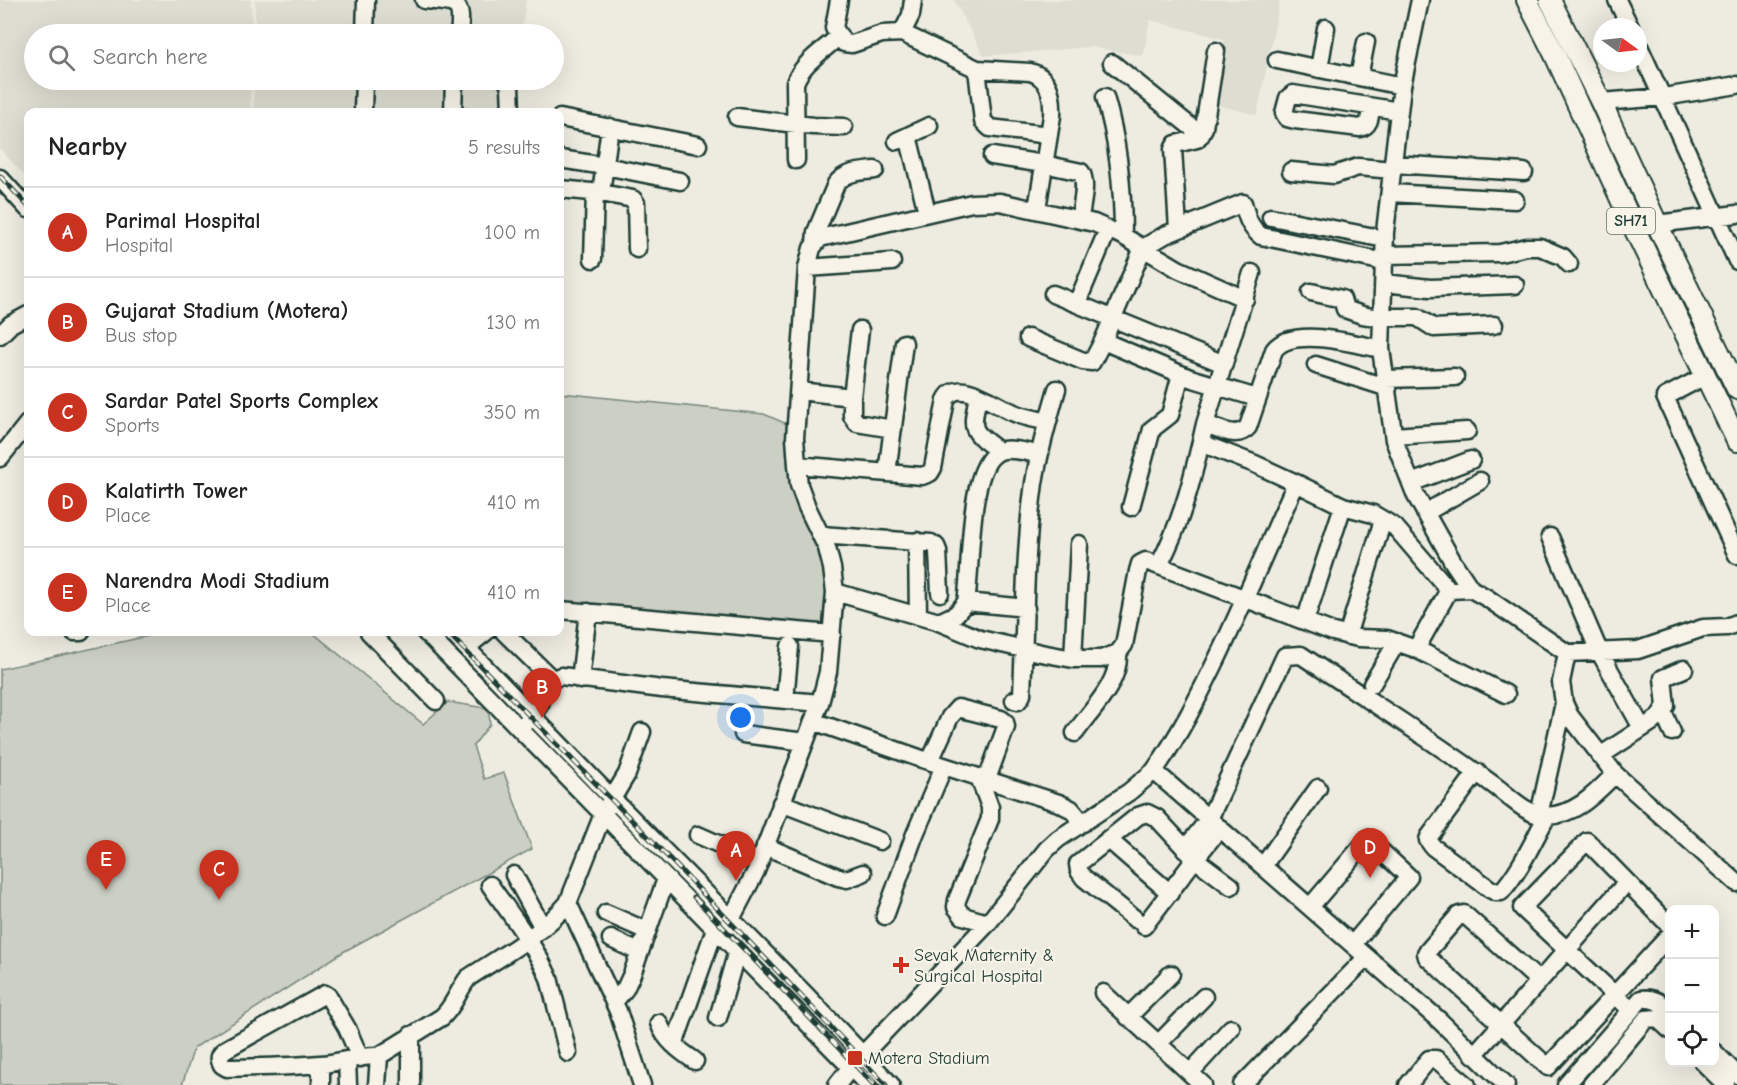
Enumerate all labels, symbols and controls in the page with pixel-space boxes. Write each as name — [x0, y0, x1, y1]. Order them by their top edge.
north arrow — [1593, 18, 1647, 72]
search box — [24, 24, 564, 90]
icon: search — [45, 41, 78, 74]
text: Search here — [93, 44, 208, 70]
text: Nearby — [48, 132, 127, 162]
text: 5 results — [468, 136, 540, 159]
text: Parimal Hospital — [105, 208, 261, 234]
road number: SH71 — [1607, 208, 1655, 234]
text: A — [62, 221, 73, 244]
text: 100 m — [485, 221, 540, 244]
text: Hospital — [105, 234, 173, 257]
text: Gujarat Stadium (Motera) — [105, 298, 348, 324]
text: B — [61, 311, 74, 334]
text: 130 m — [487, 311, 540, 334]
text: Bus stop — [105, 324, 177, 347]
text: Sardar Patel Sports Complex — [105, 388, 378, 414]
text: C — [61, 401, 74, 424]
text: 350 m — [484, 401, 540, 424]
text: Sports — [105, 414, 159, 437]
text: Kalatirth Tower — [105, 478, 247, 504]
text: D — [61, 491, 74, 514]
text: 410 m — [487, 491, 540, 514]
text: Place — [105, 504, 151, 527]
text: Narendra Modi Stadium — [105, 568, 330, 594]
text: E — [62, 581, 73, 604]
text: 410 m — [487, 581, 540, 604]
text: Place — [105, 594, 151, 617]
pin: B — [522, 668, 562, 718]
your location — [726, 703, 755, 732]
pin: D — [1350, 828, 1390, 878]
pin: A — [716, 832, 756, 881]
pin: E — [86, 840, 126, 890]
pin: C — [200, 850, 238, 900]
map controls — [1665, 905, 1719, 1067]
button: + — [1665, 905, 1719, 959]
place label: Sevak Maternity & Surgical Hospital — [914, 945, 1054, 987]
marker: Sevak Maternity & Surgical Hospital — [892, 956, 910, 974]
button: − — [1665, 959, 1719, 1013]
button: locate — [1665, 1013, 1719, 1067]
place label: Motera Stadium — [868, 1048, 990, 1069]
marker: Motera Stadium — [846, 1049, 864, 1067]

